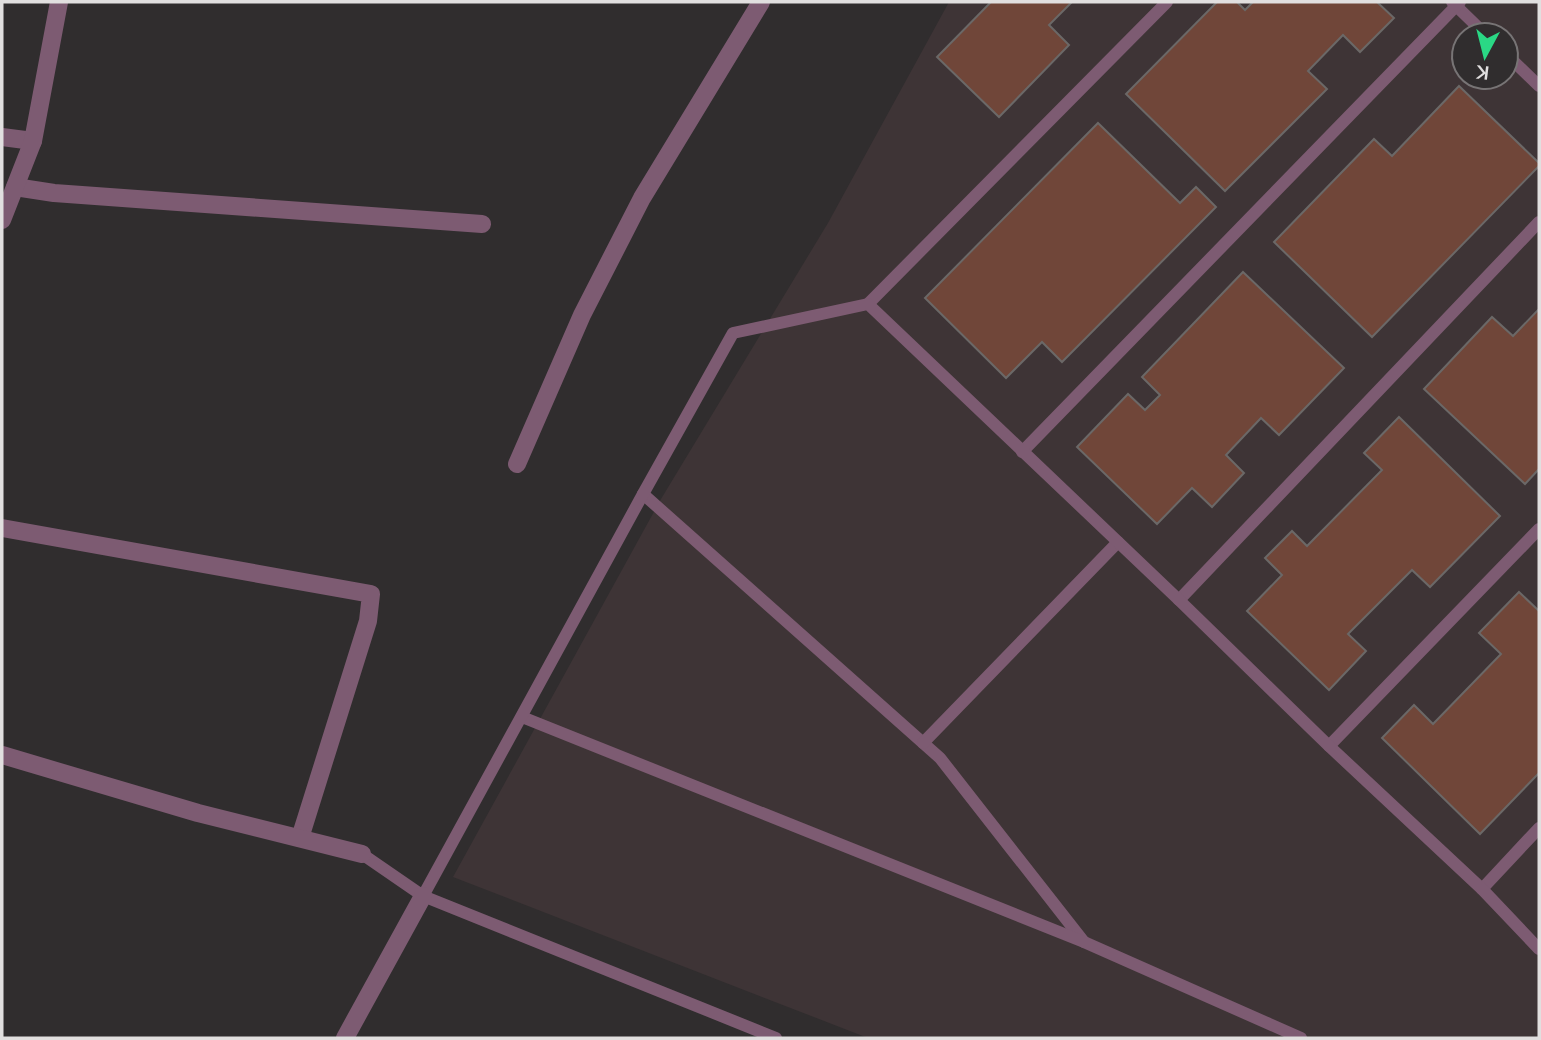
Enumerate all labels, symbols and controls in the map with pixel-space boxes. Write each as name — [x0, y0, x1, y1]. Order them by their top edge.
north arrow — [1450, 21, 1520, 91]
text: K — [1474, 60, 1491, 86]

